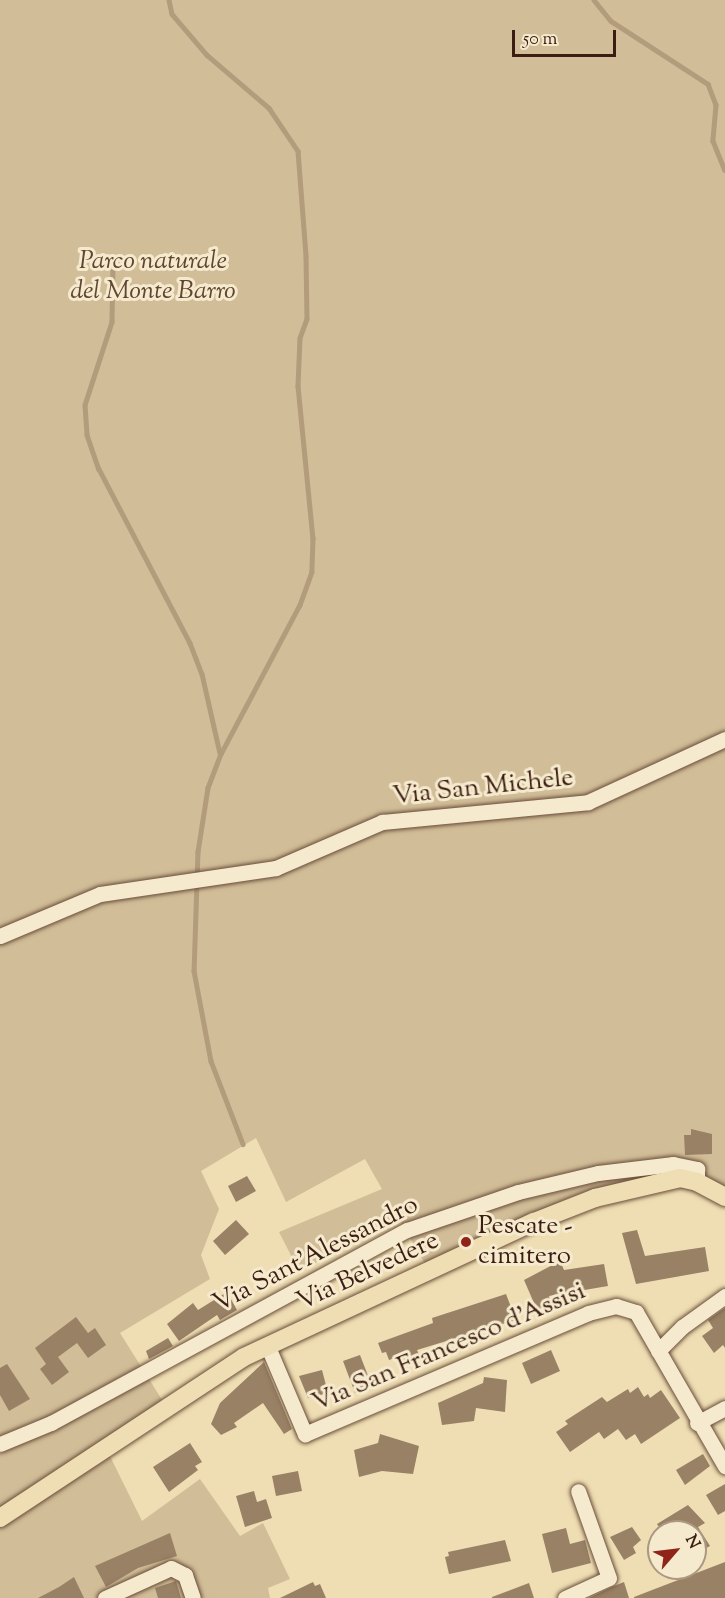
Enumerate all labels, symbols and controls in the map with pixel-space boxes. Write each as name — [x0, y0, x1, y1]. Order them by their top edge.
scale bar — [515, 18, 618, 56]
text: 50 m — [523, 27, 557, 53]
park label: Parco naturale del Monte Barro — [70, 246, 236, 308]
street label: Via San Michele — [391, 763, 575, 813]
street label: Via Sant'Alessandro — [208, 1190, 424, 1320]
place label: Pescate - cimitero — [478, 1211, 573, 1272]
street label: Via Belvedere — [292, 1226, 444, 1318]
marker: Pescate - cimitero — [459, 1235, 473, 1249]
street label: Via San Francesco d'Assisi — [308, 1276, 590, 1420]
north arrow — [647, 1520, 707, 1580]
text: N — [678, 1531, 705, 1553]

